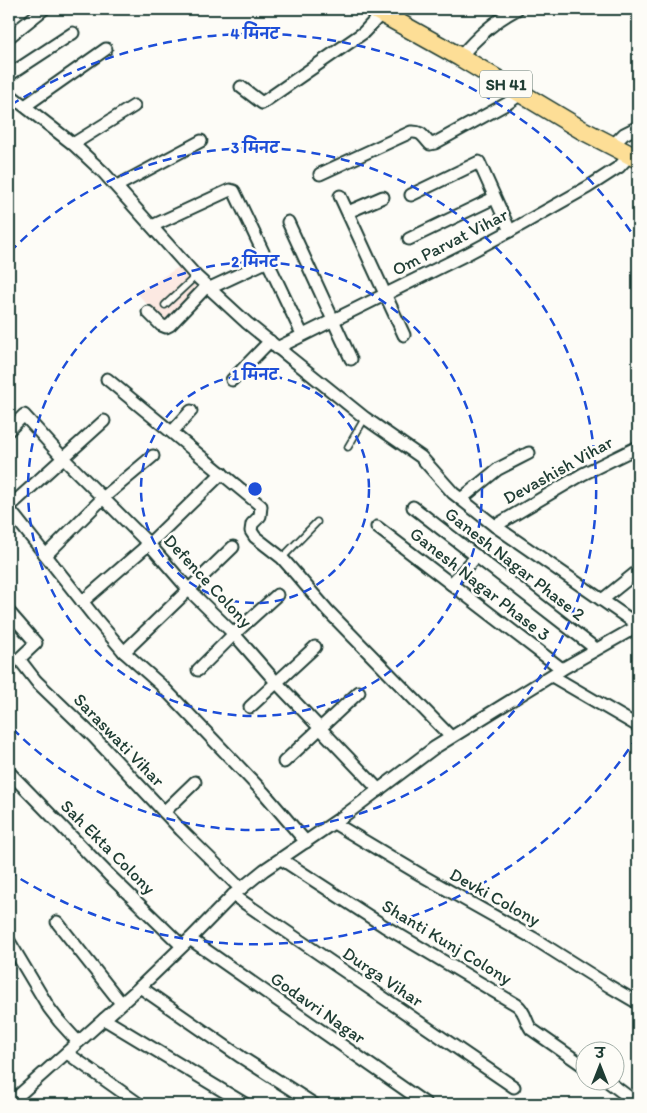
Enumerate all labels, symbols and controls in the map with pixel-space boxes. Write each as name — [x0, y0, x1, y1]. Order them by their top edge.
text: 4 मिनट — [231, 21, 281, 43]
road number: SH 41 — [480, 70, 532, 98]
text: 3 मिनट — [231, 135, 280, 157]
street label: Om Parvat Vihar — [388, 203, 512, 281]
text: 2 मिनट — [231, 249, 280, 271]
text: 1 मिनट — [232, 362, 280, 384]
street label: Devashish Vihar — [499, 430, 617, 509]
centre of rings — [246, 480, 264, 498]
street label: Ganesh Nagar Phase 2 — [440, 502, 590, 626]
street label: Ganesh Nagar Phase 3 — [405, 522, 555, 646]
street label: Defence Colony — [159, 530, 257, 633]
street label: Saraswati Vihar — [69, 689, 170, 792]
street label: Sah Ekta Colony — [56, 795, 160, 899]
street label: Devki Colony — [446, 863, 545, 931]
street label: Shanti Kunj Colony — [378, 894, 517, 990]
street label: Durga Vihar — [339, 942, 428, 1012]
street label: Godavri Nagar — [266, 967, 370, 1049]
north arrow — [574, 1040, 624, 1090]
text: उ — [593, 1045, 606, 1062]

